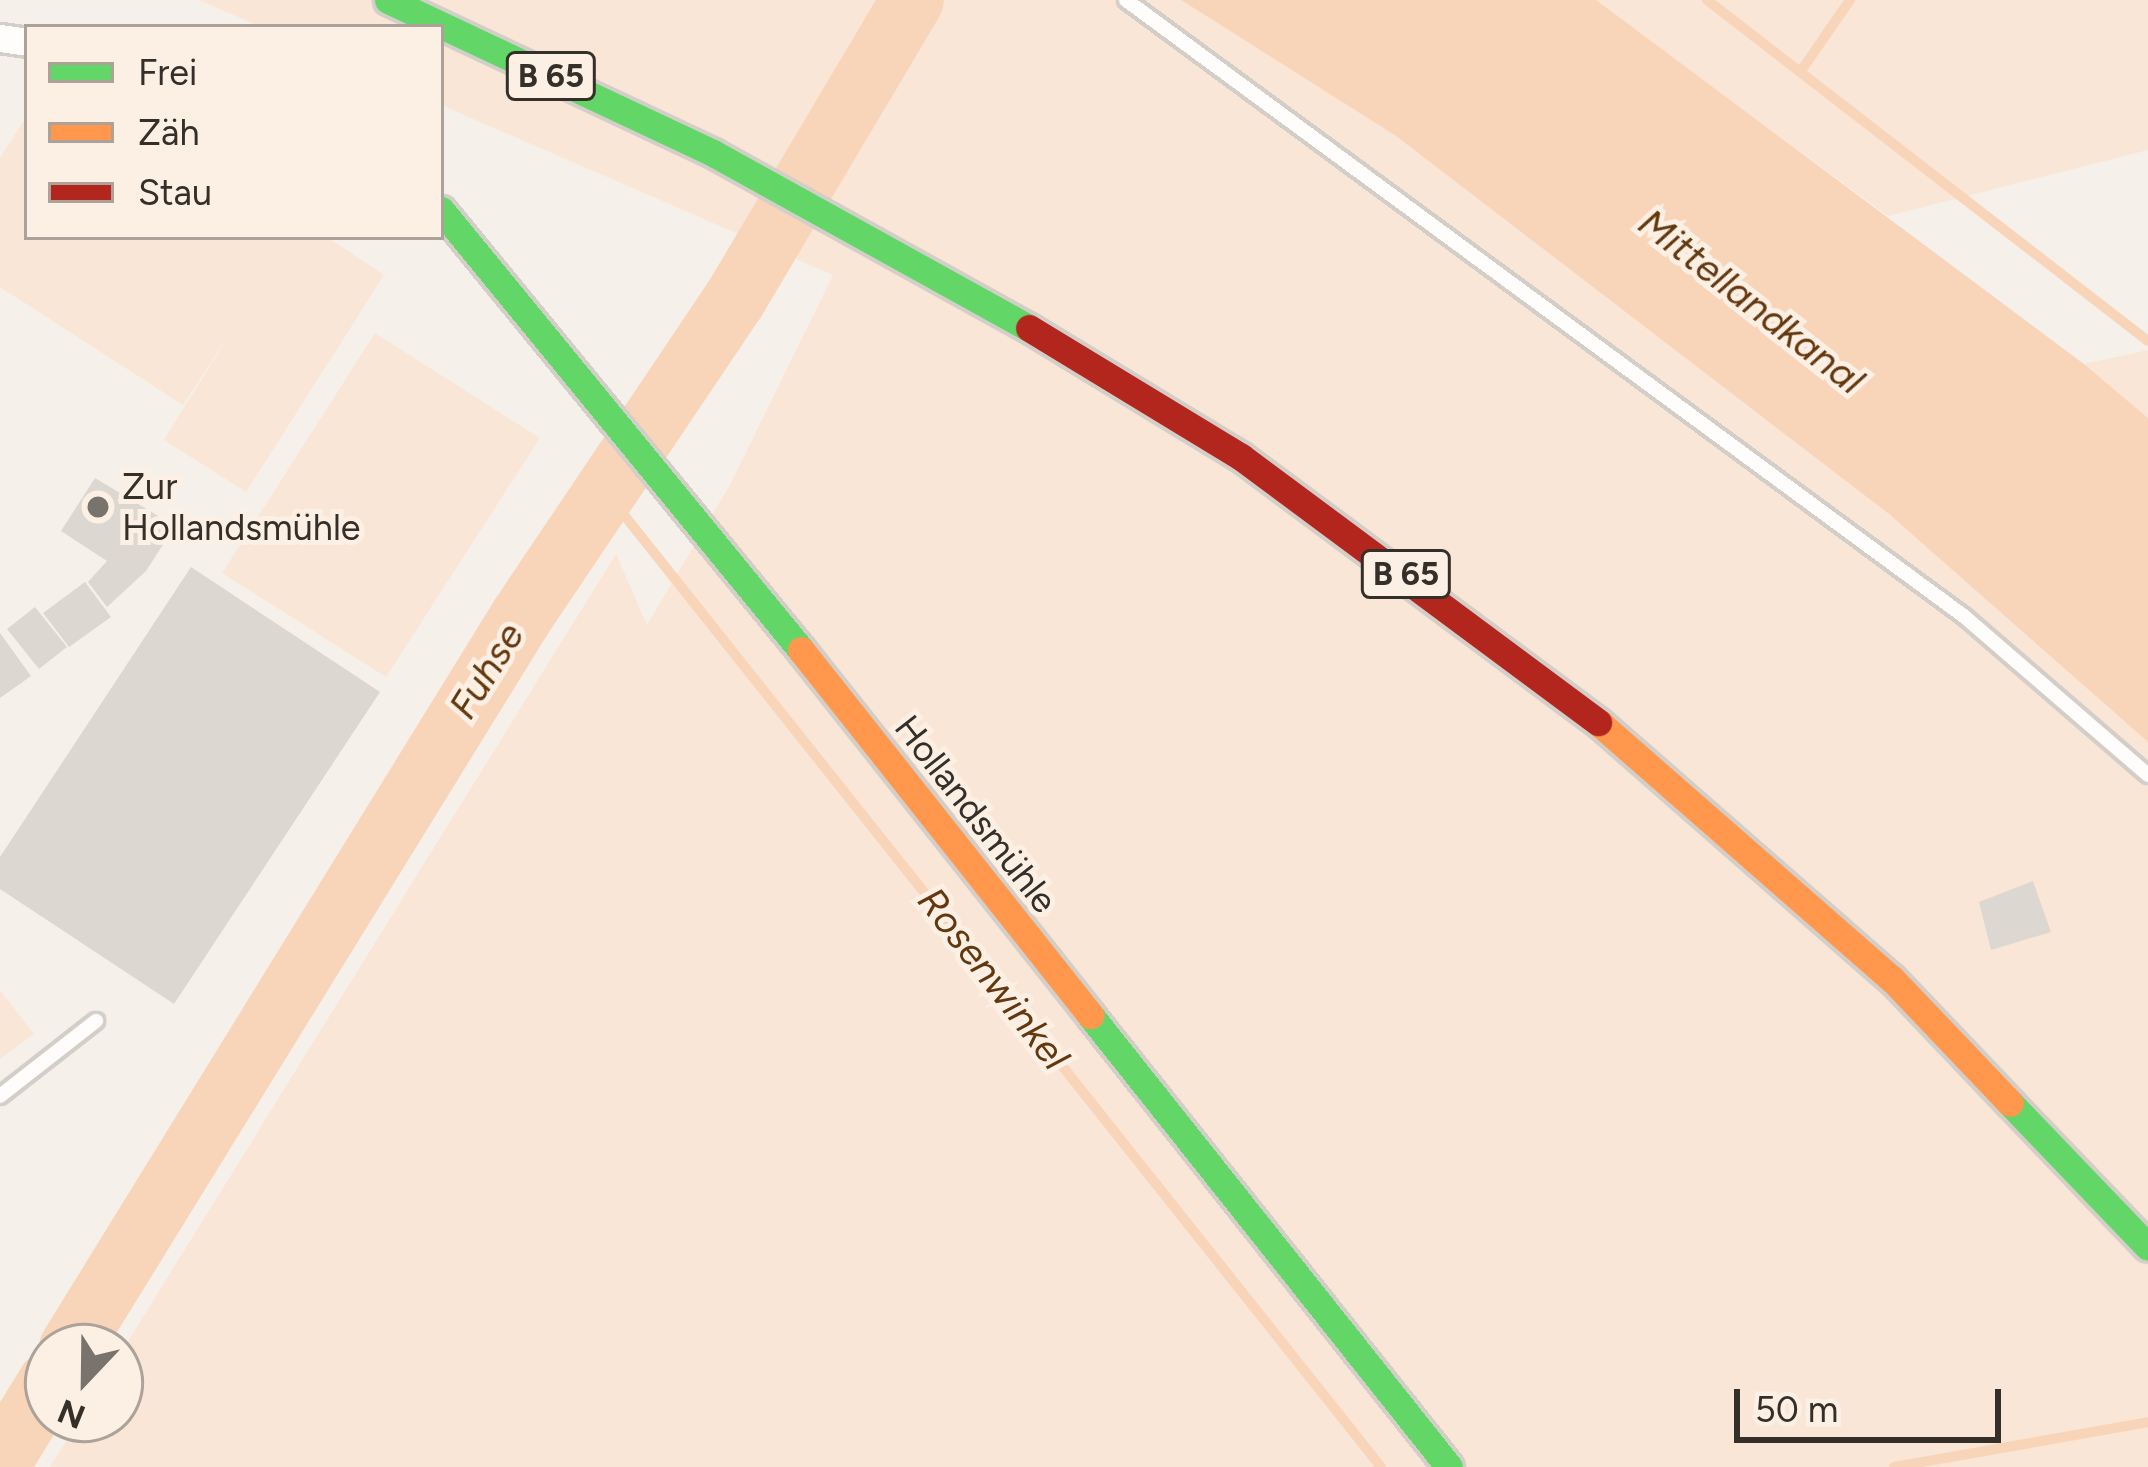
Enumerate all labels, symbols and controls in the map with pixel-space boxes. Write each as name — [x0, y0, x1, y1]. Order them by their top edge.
legend — [24, 24, 444, 240]
road number: B 65 — [503, 49, 599, 103]
text: Frei — [138, 51, 197, 94]
text: Zäh — [138, 111, 200, 154]
text: Stau — [138, 171, 212, 214]
water label: Mittellandkanal — [1629, 200, 1873, 404]
place label: Zur Hollandsmühle — [122, 464, 360, 549]
marker: Zur Hollandsmühle — [85, 494, 111, 520]
road number: B 65 — [1358, 547, 1454, 601]
water label: Fuhse — [440, 615, 534, 727]
street label: Hollandsmühle — [886, 707, 1066, 921]
water label: Rosenwinkel — [907, 879, 1079, 1079]
north arrow — [24, 1323, 144, 1443]
scale bar — [1740, 1365, 2007, 1439]
text: 50 m — [1755, 1388, 1838, 1431]
text: N — [52, 1391, 91, 1437]

